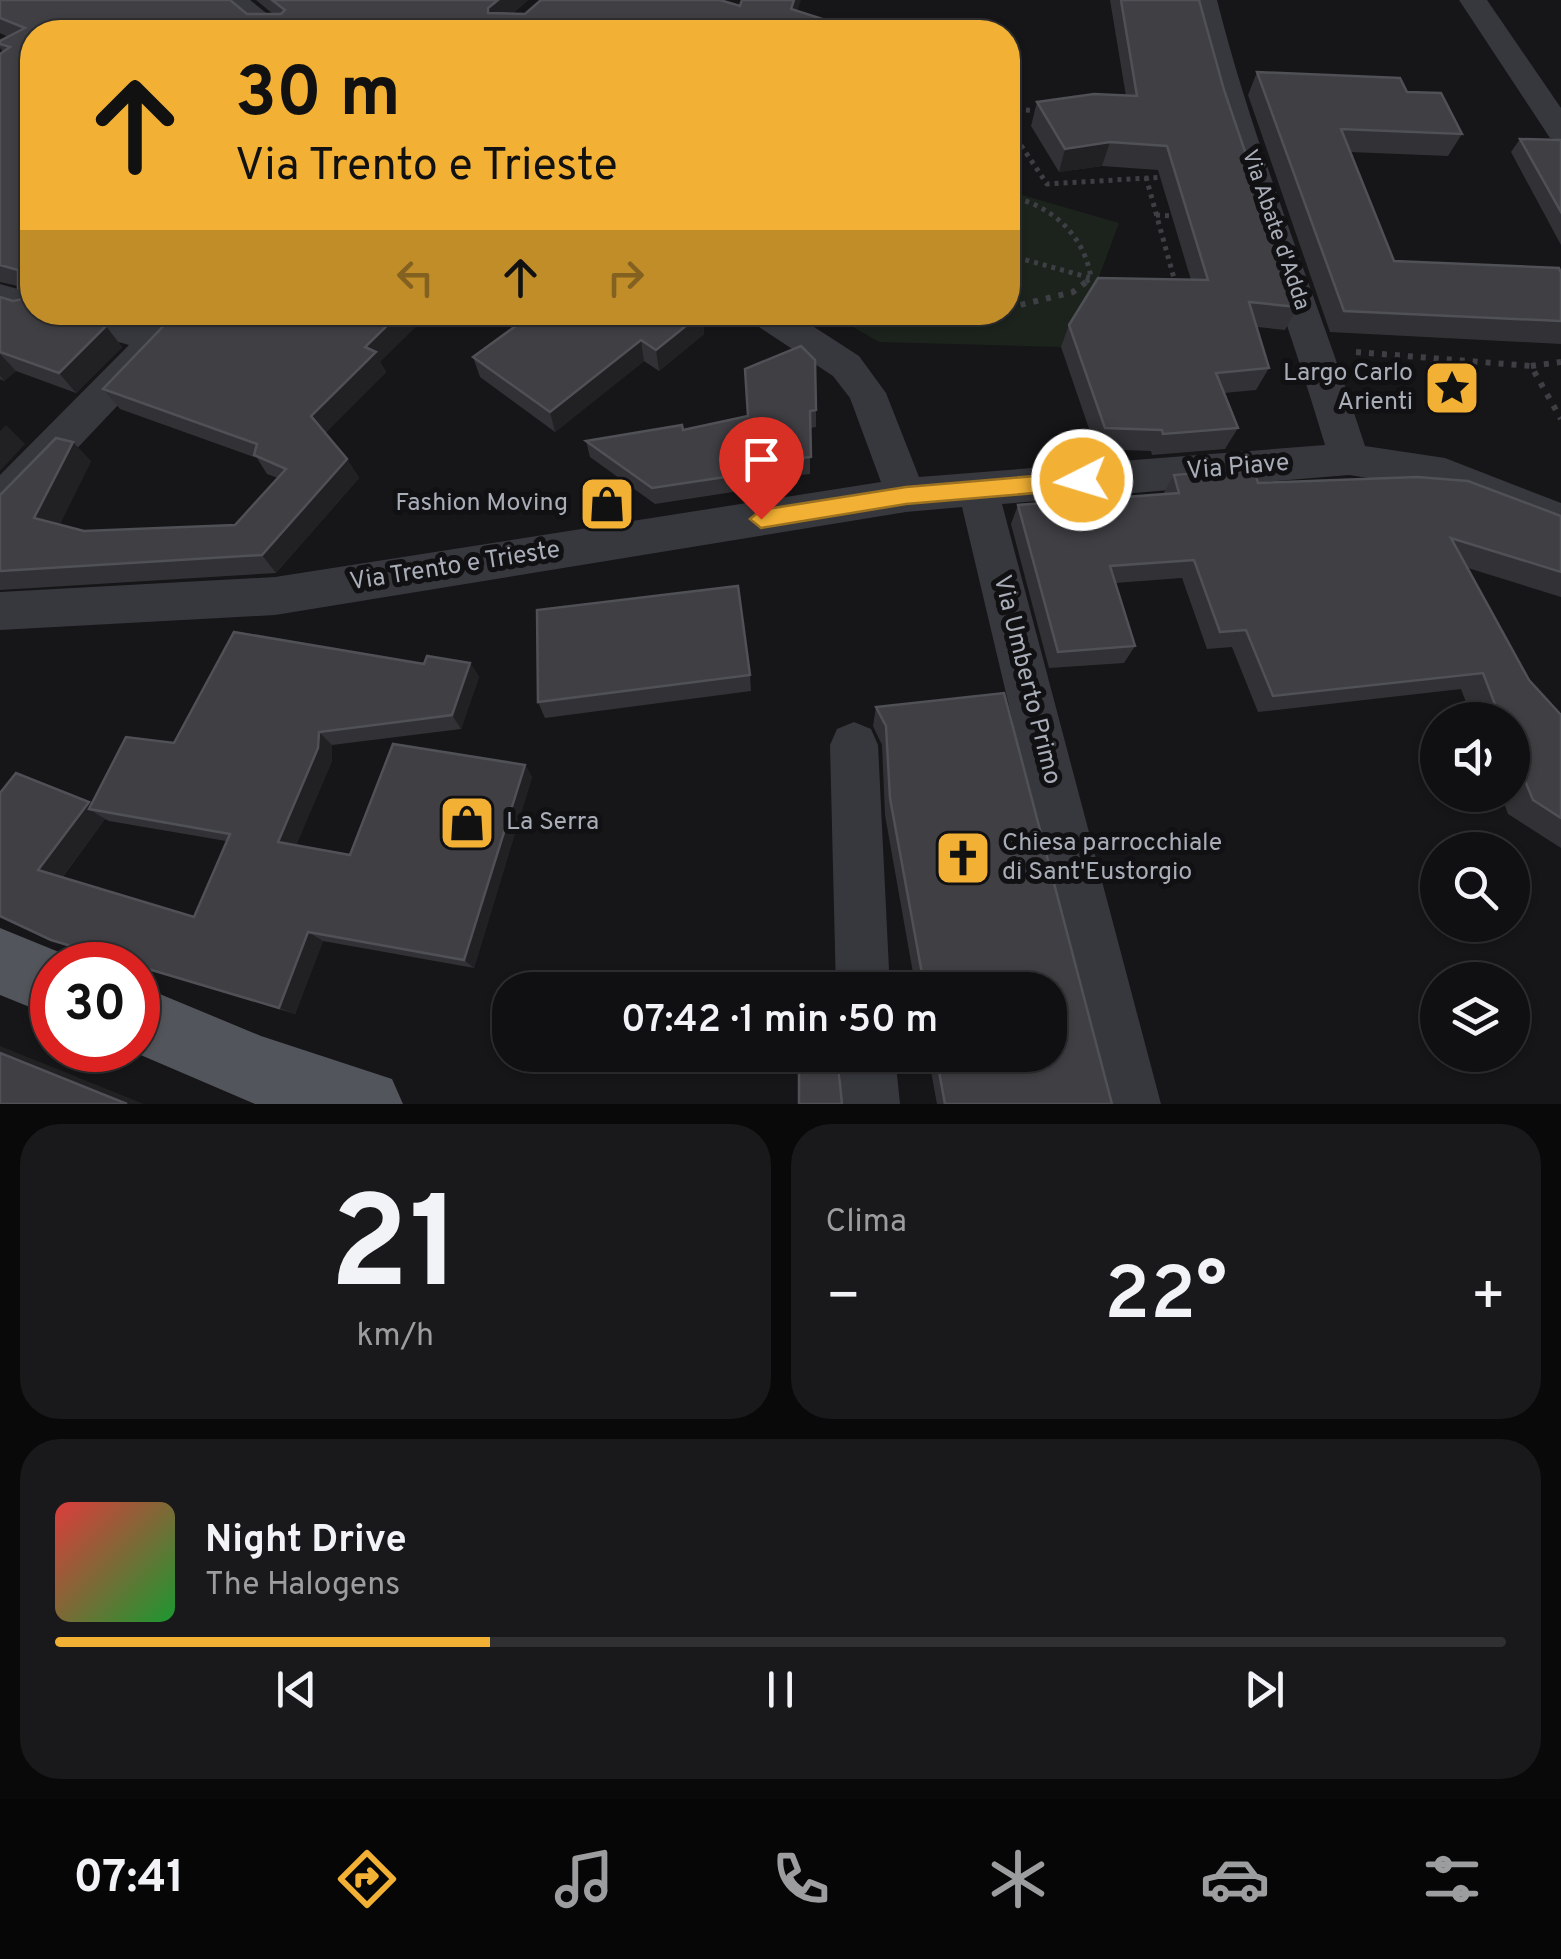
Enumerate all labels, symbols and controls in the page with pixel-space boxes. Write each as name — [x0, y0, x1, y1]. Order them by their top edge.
text: 30 m — [235, 52, 401, 141]
icon: ahead — [70, 60, 200, 190]
text: Via Trento e Trieste — [235, 139, 618, 196]
street label: Via Abate d'Adda — [1235, 146, 1315, 314]
icon: left — [388, 250, 443, 305]
icon: ahead — [493, 250, 548, 305]
icon: right — [598, 250, 653, 305]
place label: Largo Carlo Arienti — [1283, 358, 1413, 419]
place icon: Largo Carlo Arienti — [1422, 358, 1482, 418]
pin — [719, 417, 804, 520]
position arrow — [1030, 428, 1134, 532]
icon: arrive — [734, 432, 789, 487]
street label: Via Piave — [1185, 448, 1291, 488]
shop icon: Fashion Moving — [577, 474, 637, 534]
place label: Fashion Moving — [395, 488, 568, 520]
street label: Via Trento e Trieste — [348, 535, 562, 599]
street label: Via Umberto Primo — [985, 572, 1067, 788]
map controls — [1420, 702, 1530, 1072]
button: sound — [1420, 702, 1530, 812]
shop icon: La Serra — [437, 793, 497, 853]
place label: La Serra — [506, 807, 599, 839]
church icon: Chiesa parrocchiale di Sant'Eustorgio — [933, 828, 993, 888]
place label: Chiesa parrocchiale di Sant'Eustorgio — [1002, 828, 1222, 889]
button: search — [1420, 832, 1530, 942]
speed limit sign: 30 — [30, 942, 160, 1072]
button: layers — [1420, 962, 1530, 1072]
text: 07:42 · 1 min · 50 m — [621, 997, 938, 1046]
text: 21 — [330, 1169, 461, 1334]
text: Clima — [826, 1203, 907, 1243]
text: 22° — [1104, 1251, 1227, 1346]
text: − — [826, 1264, 861, 1334]
text: + — [1471, 1264, 1506, 1334]
text: km/h — [356, 1317, 434, 1357]
text: Night Drive — [205, 1517, 407, 1566]
text: The Halogens — [205, 1566, 400, 1606]
icon: previous — [269, 1662, 324, 1717]
icon: pause — [753, 1662, 808, 1717]
icon: next — [1237, 1662, 1292, 1717]
icon: directions — [332, 1844, 402, 1914]
icon: music — [549, 1844, 619, 1914]
icon: phone — [766, 1844, 836, 1914]
icon: climate — [983, 1844, 1053, 1914]
icon: car — [1200, 1844, 1270, 1914]
icon: filters — [1417, 1844, 1487, 1914]
text: 07:41 — [74, 1851, 184, 1908]

